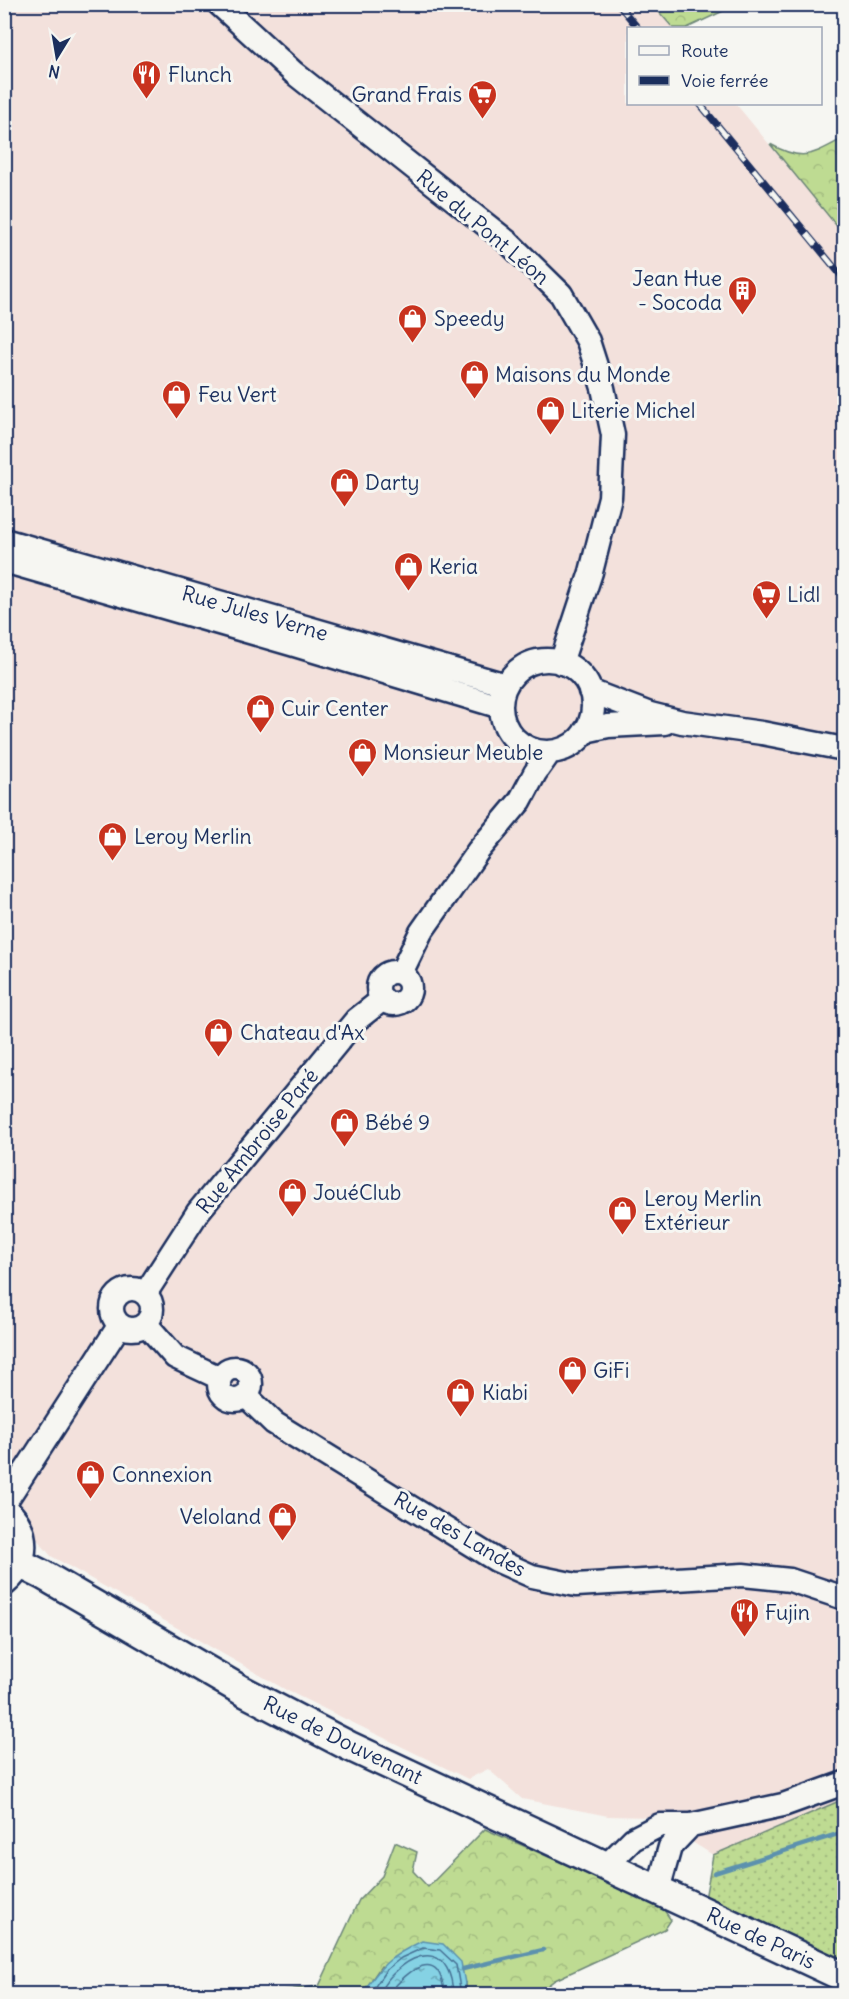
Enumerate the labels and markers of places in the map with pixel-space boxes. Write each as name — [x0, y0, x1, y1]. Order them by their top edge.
restaurant icon: Flunch — [131, 58, 163, 100]
place label: Flunch — [168, 61, 232, 88]
supermarket icon: Grand Frais — [467, 78, 499, 120]
place label: Grand Frais — [351, 81, 462, 108]
place label: Jean Hue - Socoda — [632, 265, 722, 316]
building icon: Jean Hue - Socoda — [727, 274, 759, 316]
shop icon: Speedy — [397, 302, 429, 344]
place label: Speedy — [434, 305, 505, 332]
shop icon: Maisons du Monde — [458, 358, 490, 400]
place label: Maisons du Monde — [495, 361, 671, 388]
shop icon: Feu Vert — [161, 378, 193, 420]
place label: Feu Vert — [198, 381, 277, 408]
shop icon: Literie Michel — [534, 394, 566, 436]
place label: Literie Michel — [571, 397, 695, 424]
shop icon: Darty — [328, 466, 360, 508]
place label: Darty — [365, 469, 419, 496]
shop icon: Keria — [392, 550, 424, 592]
place label: Keria — [429, 553, 478, 580]
supermarket icon: Lidl — [750, 578, 782, 620]
place label: Lidl — [787, 581, 820, 608]
shop icon: Cuir Center — [244, 692, 276, 734]
place label: Cuir Center — [281, 695, 389, 722]
shop icon: Monsieur Meuble — [346, 736, 378, 778]
place label: Monsieur Meuble — [383, 739, 543, 766]
shop icon: Leroy Merlin — [97, 820, 129, 862]
place label: Leroy Merlin — [134, 823, 252, 850]
shop icon: Chateau d'Ax — [203, 1016, 235, 1058]
place label: Chateau d'Ax — [240, 1019, 365, 1046]
shop icon: Bébé 9 — [328, 1106, 360, 1148]
place label: Bébé 9 — [365, 1109, 430, 1136]
shop icon: JouéClub — [276, 1176, 308, 1218]
place label: JouéClub — [313, 1179, 401, 1206]
place label: Leroy Merlin Extérieur — [644, 1185, 762, 1236]
shop icon: Leroy Merlin Extérieur — [607, 1194, 639, 1236]
shop icon: GiFi — [556, 1354, 588, 1396]
place label: GiFi — [593, 1357, 629, 1384]
shop icon: Kiabi — [445, 1376, 477, 1418]
place label: Kiabi — [482, 1379, 528, 1406]
shop icon: Connexion — [75, 1458, 107, 1500]
place label: Connexion — [112, 1461, 212, 1488]
shop icon: Veloland — [266, 1500, 298, 1542]
place label: Veloland — [180, 1503, 261, 1530]
restaurant icon: Fujin — [728, 1596, 760, 1638]
place label: Fujin — [765, 1599, 810, 1626]

